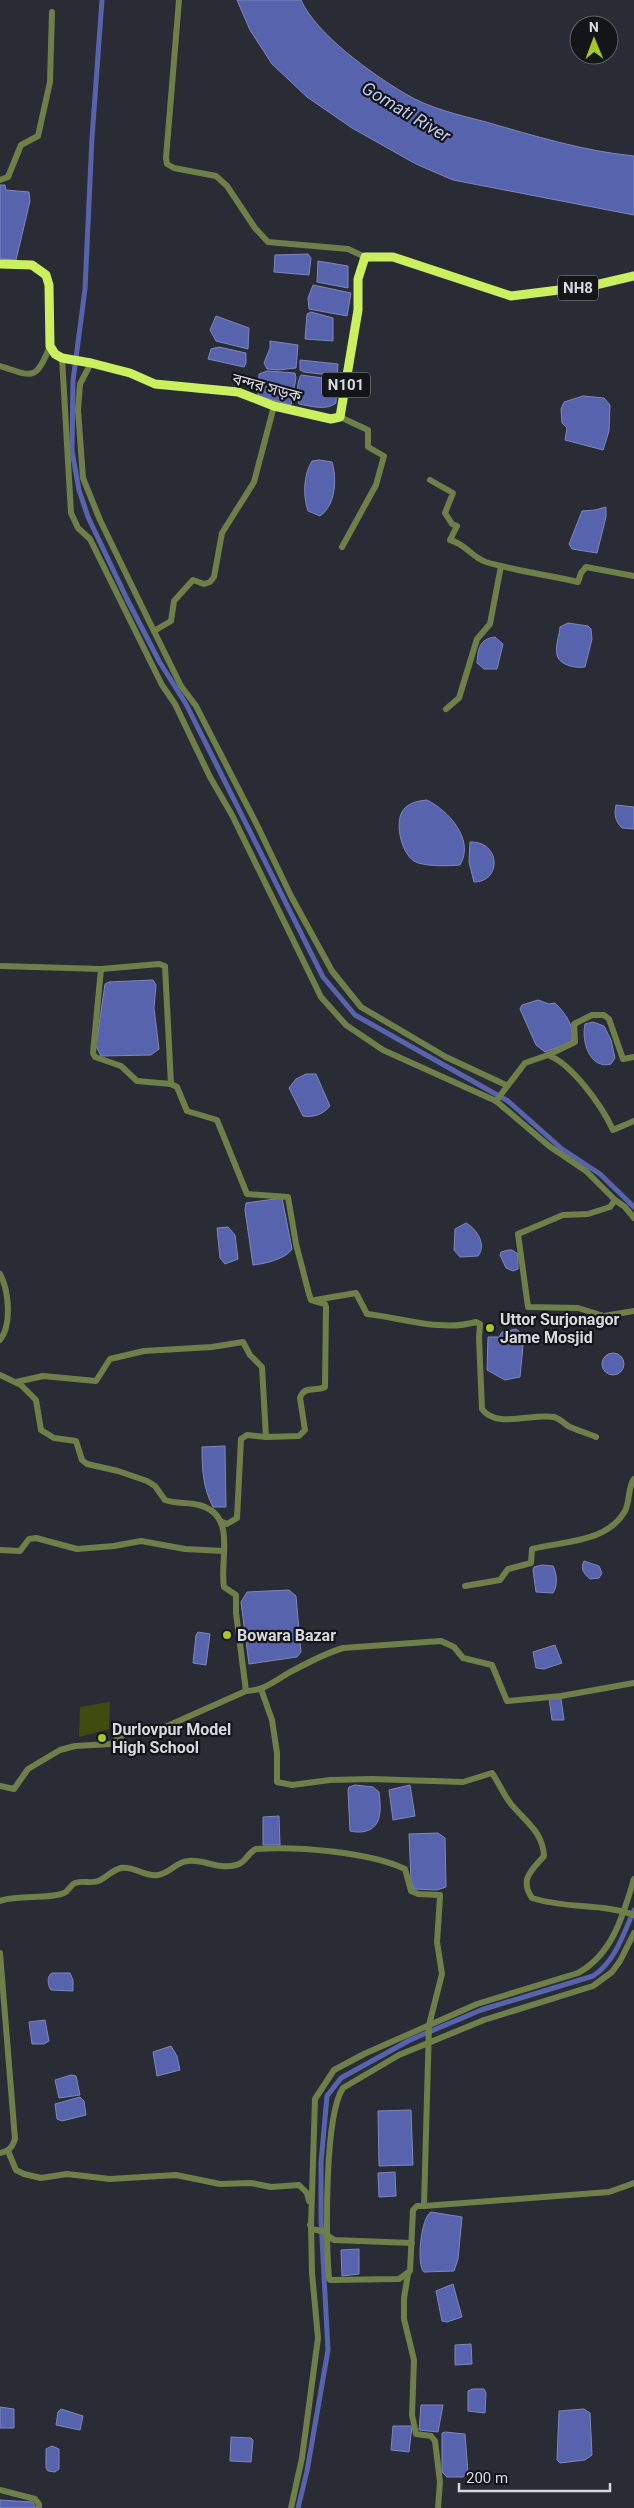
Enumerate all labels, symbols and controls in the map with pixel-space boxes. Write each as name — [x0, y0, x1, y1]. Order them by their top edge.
north arrow — [569, 15, 619, 65]
text: N — [589, 19, 599, 35]
water label: Gomati River — [358, 77, 455, 147]
road number: NH8 — [558, 276, 598, 300]
street label: বন্দর সড়ক — [229, 369, 305, 406]
road number: N101 — [322, 372, 370, 398]
place label: Uttor Surjonagor Jame Mosjid — [500, 1310, 620, 1347]
marker: Uttor Surjonagor Jame Mosjid — [484, 1322, 496, 1334]
place label: Bowara Bazar — [237, 1626, 336, 1645]
marker: Bowara Bazar — [221, 1629, 233, 1641]
place label: Durlovpur Model High School — [112, 1720, 231, 1757]
marker: Durlovpur Model High School — [96, 1732, 108, 1744]
scale bar — [459, 2460, 610, 2492]
text: 200 m — [466, 2469, 508, 2487]

